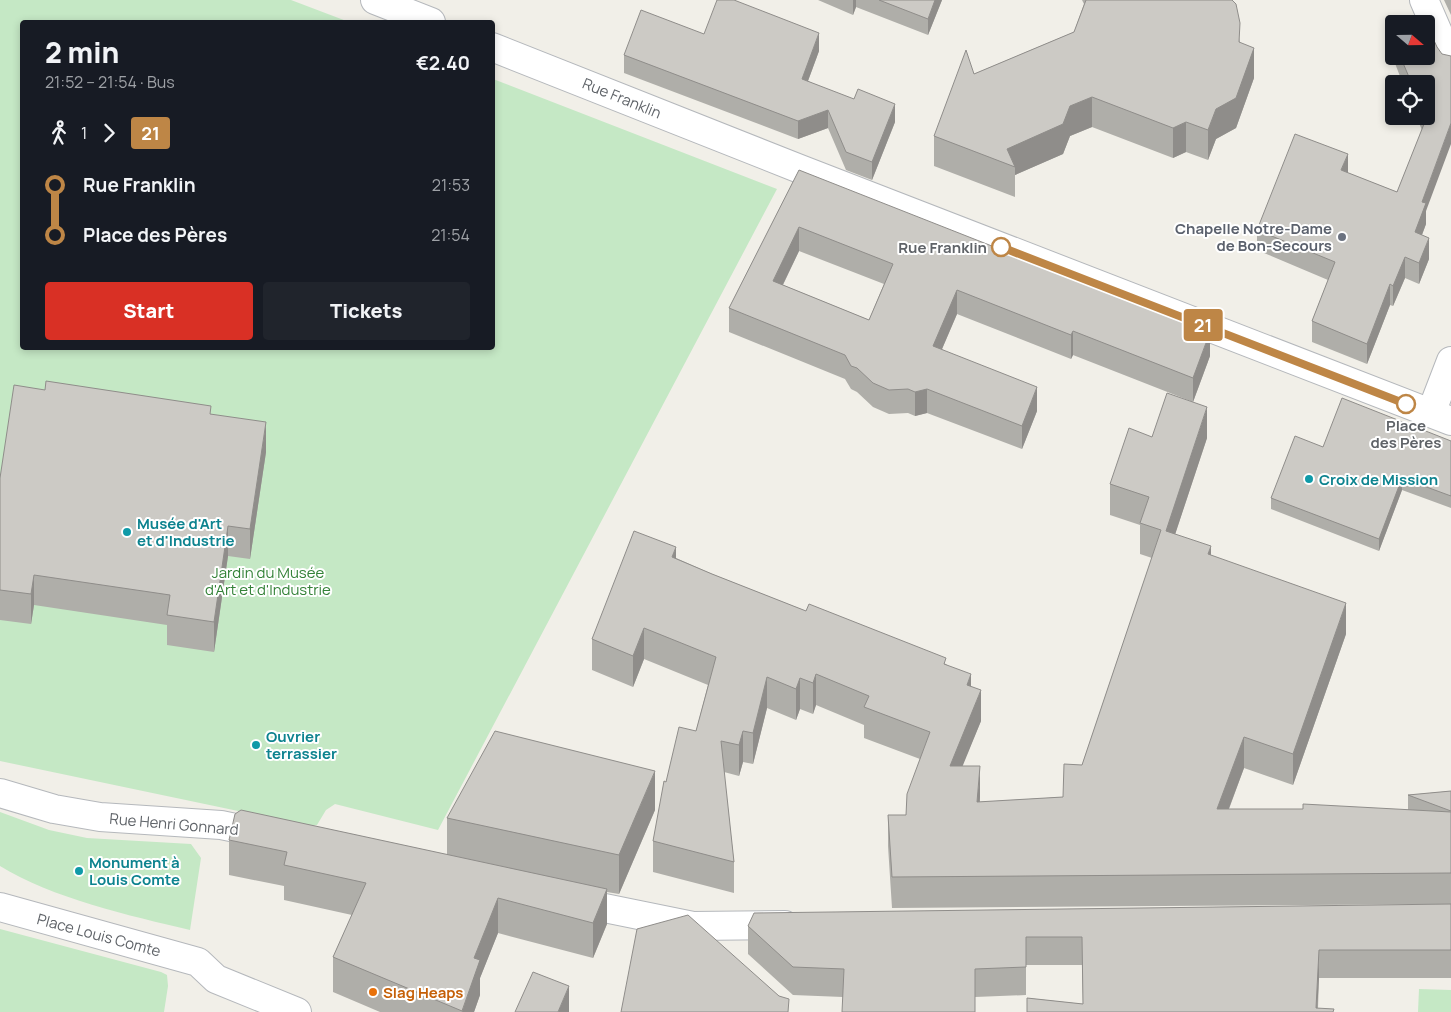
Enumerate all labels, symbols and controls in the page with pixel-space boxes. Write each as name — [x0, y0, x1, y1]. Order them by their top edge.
north arrow — [1385, 15, 1435, 65]
map controls — [1385, 15, 1435, 125]
text: 2 min — [45, 33, 119, 71]
text: €2.40 — [416, 50, 470, 76]
text: 21:52 – 21:54 · Bus — [45, 71, 175, 93]
street label: Rue Franklin — [579, 73, 665, 123]
button: locate — [1385, 75, 1435, 125]
icon: walk — [45, 119, 73, 147]
icon: forward — [95, 119, 123, 147]
text: 21 — [141, 121, 160, 145]
text: 1 — [81, 122, 87, 144]
text: Rue Franklin — [83, 172, 196, 198]
text: 21:53 — [432, 174, 470, 196]
place label: Chapelle Notre-Dame de Bon-Secours — [1175, 218, 1332, 256]
text: Place des Pères — [83, 222, 227, 248]
text: 21:54 — [431, 224, 470, 246]
marker: Chapelle Notre-Dame de Bon-Secours — [1336, 231, 1348, 243]
place label: Rue Franklin — [898, 237, 987, 258]
marker: Rue Franklin — [991, 237, 1011, 257]
button: Start — [45, 282, 253, 340]
button: Tickets — [263, 282, 470, 340]
line badge: 21 — [1180, 309, 1226, 341]
text: 21 — [1194, 313, 1212, 337]
marker: Place des Pères — [1396, 394, 1416, 414]
place label: Place des Pères — [1370, 415, 1442, 453]
place label: Croix de Mission — [1319, 469, 1438, 490]
marker: Croix de Mission — [1303, 473, 1315, 485]
place label: Musée d'Art et d'Industrie — [137, 513, 235, 551]
marker: Musée d'Art et d'Industrie — [121, 526, 133, 538]
park label: Jardin du Musée d'Art et d'Industrie — [205, 562, 331, 600]
place label: Ouvrier terrassier — [266, 726, 337, 764]
marker: Ouvrier terrassier — [250, 739, 262, 751]
street label: Rue Henri Gonnard — [109, 808, 239, 840]
place label: Monument à Louis Comte — [89, 852, 180, 890]
marker: Monument à Louis Comte — [73, 865, 85, 877]
street label: Place Louis Comte — [35, 908, 163, 962]
place label: Slag Heaps — [383, 982, 463, 1003]
marker: Slag Heaps — [367, 986, 379, 998]

